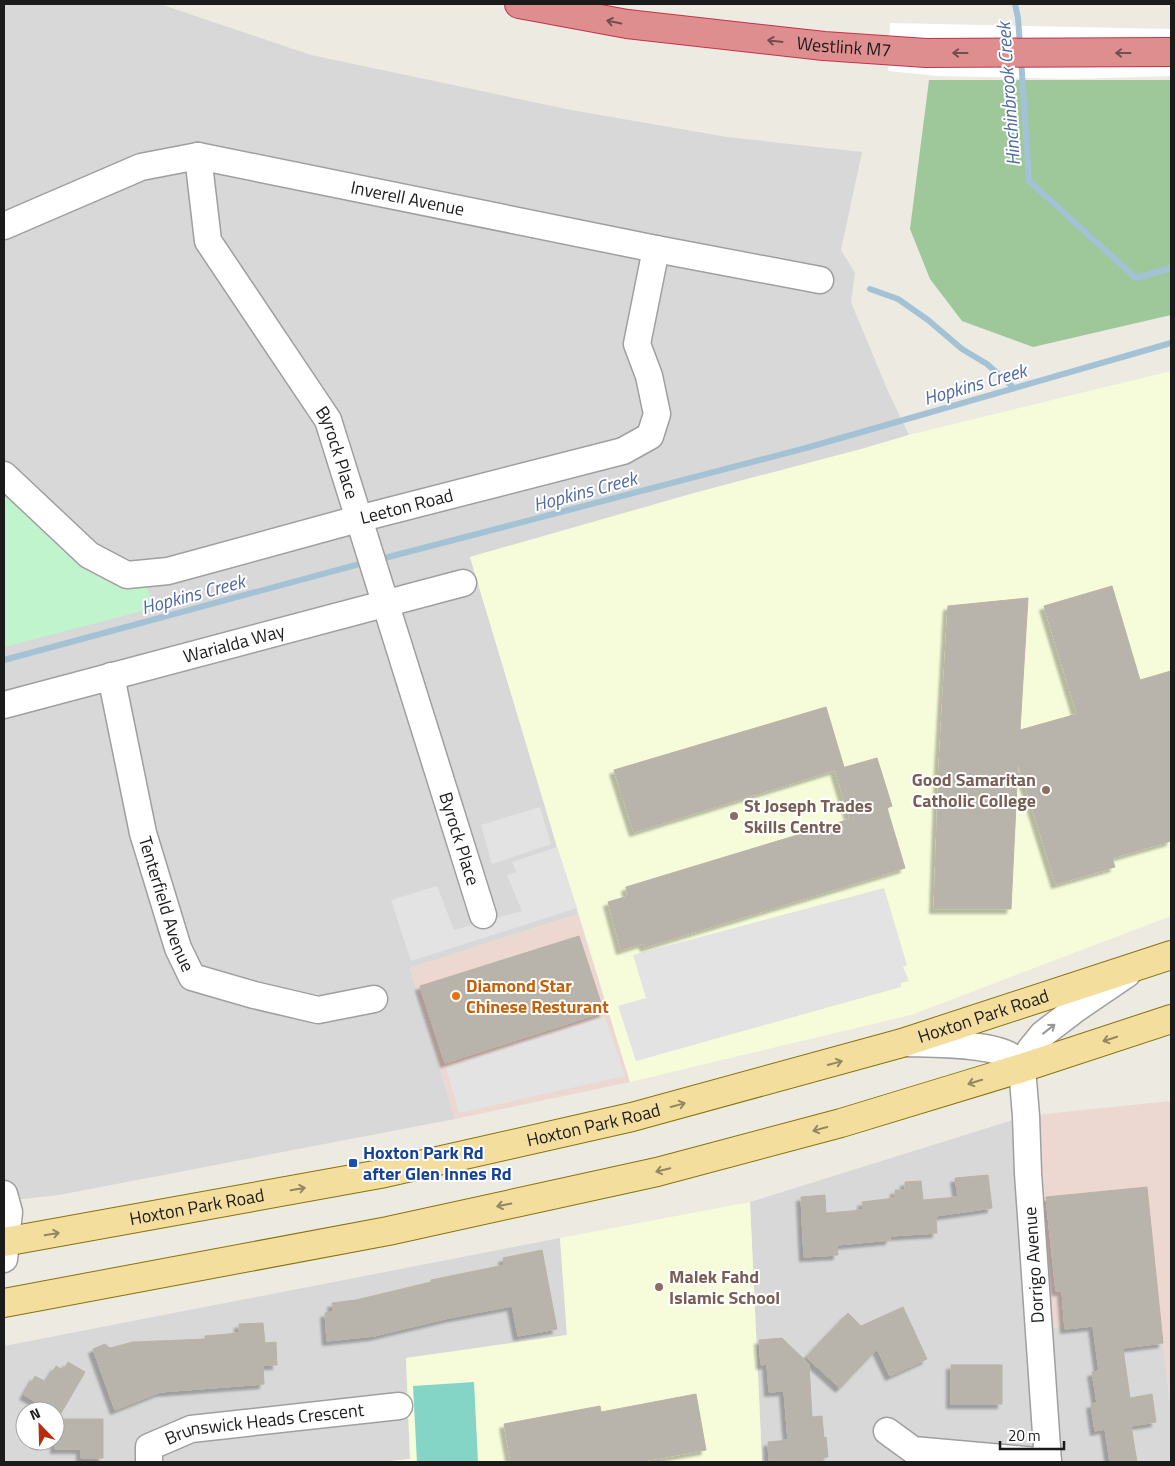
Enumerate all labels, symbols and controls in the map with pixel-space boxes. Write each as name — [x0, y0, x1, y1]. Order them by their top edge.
one-way arrow — [606, 16, 622, 26]
water label: Hinchinbrook Creek — [988, 19, 1027, 167]
street label: Westlink M7 — [795, 29, 892, 64]
one-way arrow — [768, 36, 784, 46]
one-way arrow — [952, 48, 968, 58]
one-way arrow — [1115, 48, 1131, 58]
street label: Inverell Avenue — [348, 173, 467, 223]
water label: Hopkins Creek — [920, 354, 1032, 412]
street label: Byrock Place — [309, 400, 366, 502]
water label: Hopkins Creek — [530, 462, 642, 518]
street label: Leeton Road — [357, 481, 456, 531]
water label: Hopkins Creek — [138, 565, 250, 621]
street label: Warialda Way — [180, 617, 288, 670]
place label: Good Samaritan Catholic College — [912, 766, 1036, 814]
marker: Good Samaritan Catholic College — [1040, 784, 1052, 796]
street label: Byrock Place — [432, 789, 487, 889]
place label: St Joseph Trades Skills Centre — [744, 792, 873, 840]
marker: St Joseph Trades Skills Centre — [728, 810, 740, 822]
street label: Tenterfield Avenue — [132, 833, 202, 976]
place label: Diamond Star Chinese Resturant — [466, 972, 609, 1020]
street label: Hoxton Park Road — [914, 982, 1052, 1050]
marker: Diamond Star Chinese Resturant — [450, 990, 462, 1002]
one-way arrow — [1042, 1023, 1055, 1034]
one-way arrow — [1103, 1035, 1119, 1045]
one-way arrow — [827, 1057, 843, 1067]
one-way arrow — [968, 1078, 984, 1088]
street label: Hoxton Park Road — [524, 1096, 663, 1153]
one-way arrow — [670, 1100, 686, 1109]
one-way arrow — [812, 1124, 828, 1134]
place label: Hoxton Park Rd after Glen Innes Rd — [363, 1139, 512, 1187]
marker: Hoxton Park Rd after Glen Innes Rd — [347, 1157, 359, 1169]
one-way arrow — [655, 1166, 671, 1176]
street label: Hoxton Park Road — [127, 1181, 266, 1232]
one-way arrow — [289, 1184, 305, 1194]
one-way arrow — [496, 1201, 512, 1211]
street label: Dorrigo Avenue — [1016, 1206, 1051, 1324]
one-way arrow — [43, 1229, 59, 1238]
place label: Malek Fahd Islamic School — [669, 1263, 780, 1311]
marker: Malek Fahd Islamic School — [653, 1281, 665, 1293]
street label: Brunswick Heads Crescent — [160, 1396, 366, 1452]
north arrow — [15, 1401, 65, 1451]
text: N — [26, 1402, 43, 1425]
scale bar — [1000, 1418, 1064, 1450]
text: 20 m — [1008, 1424, 1041, 1447]

